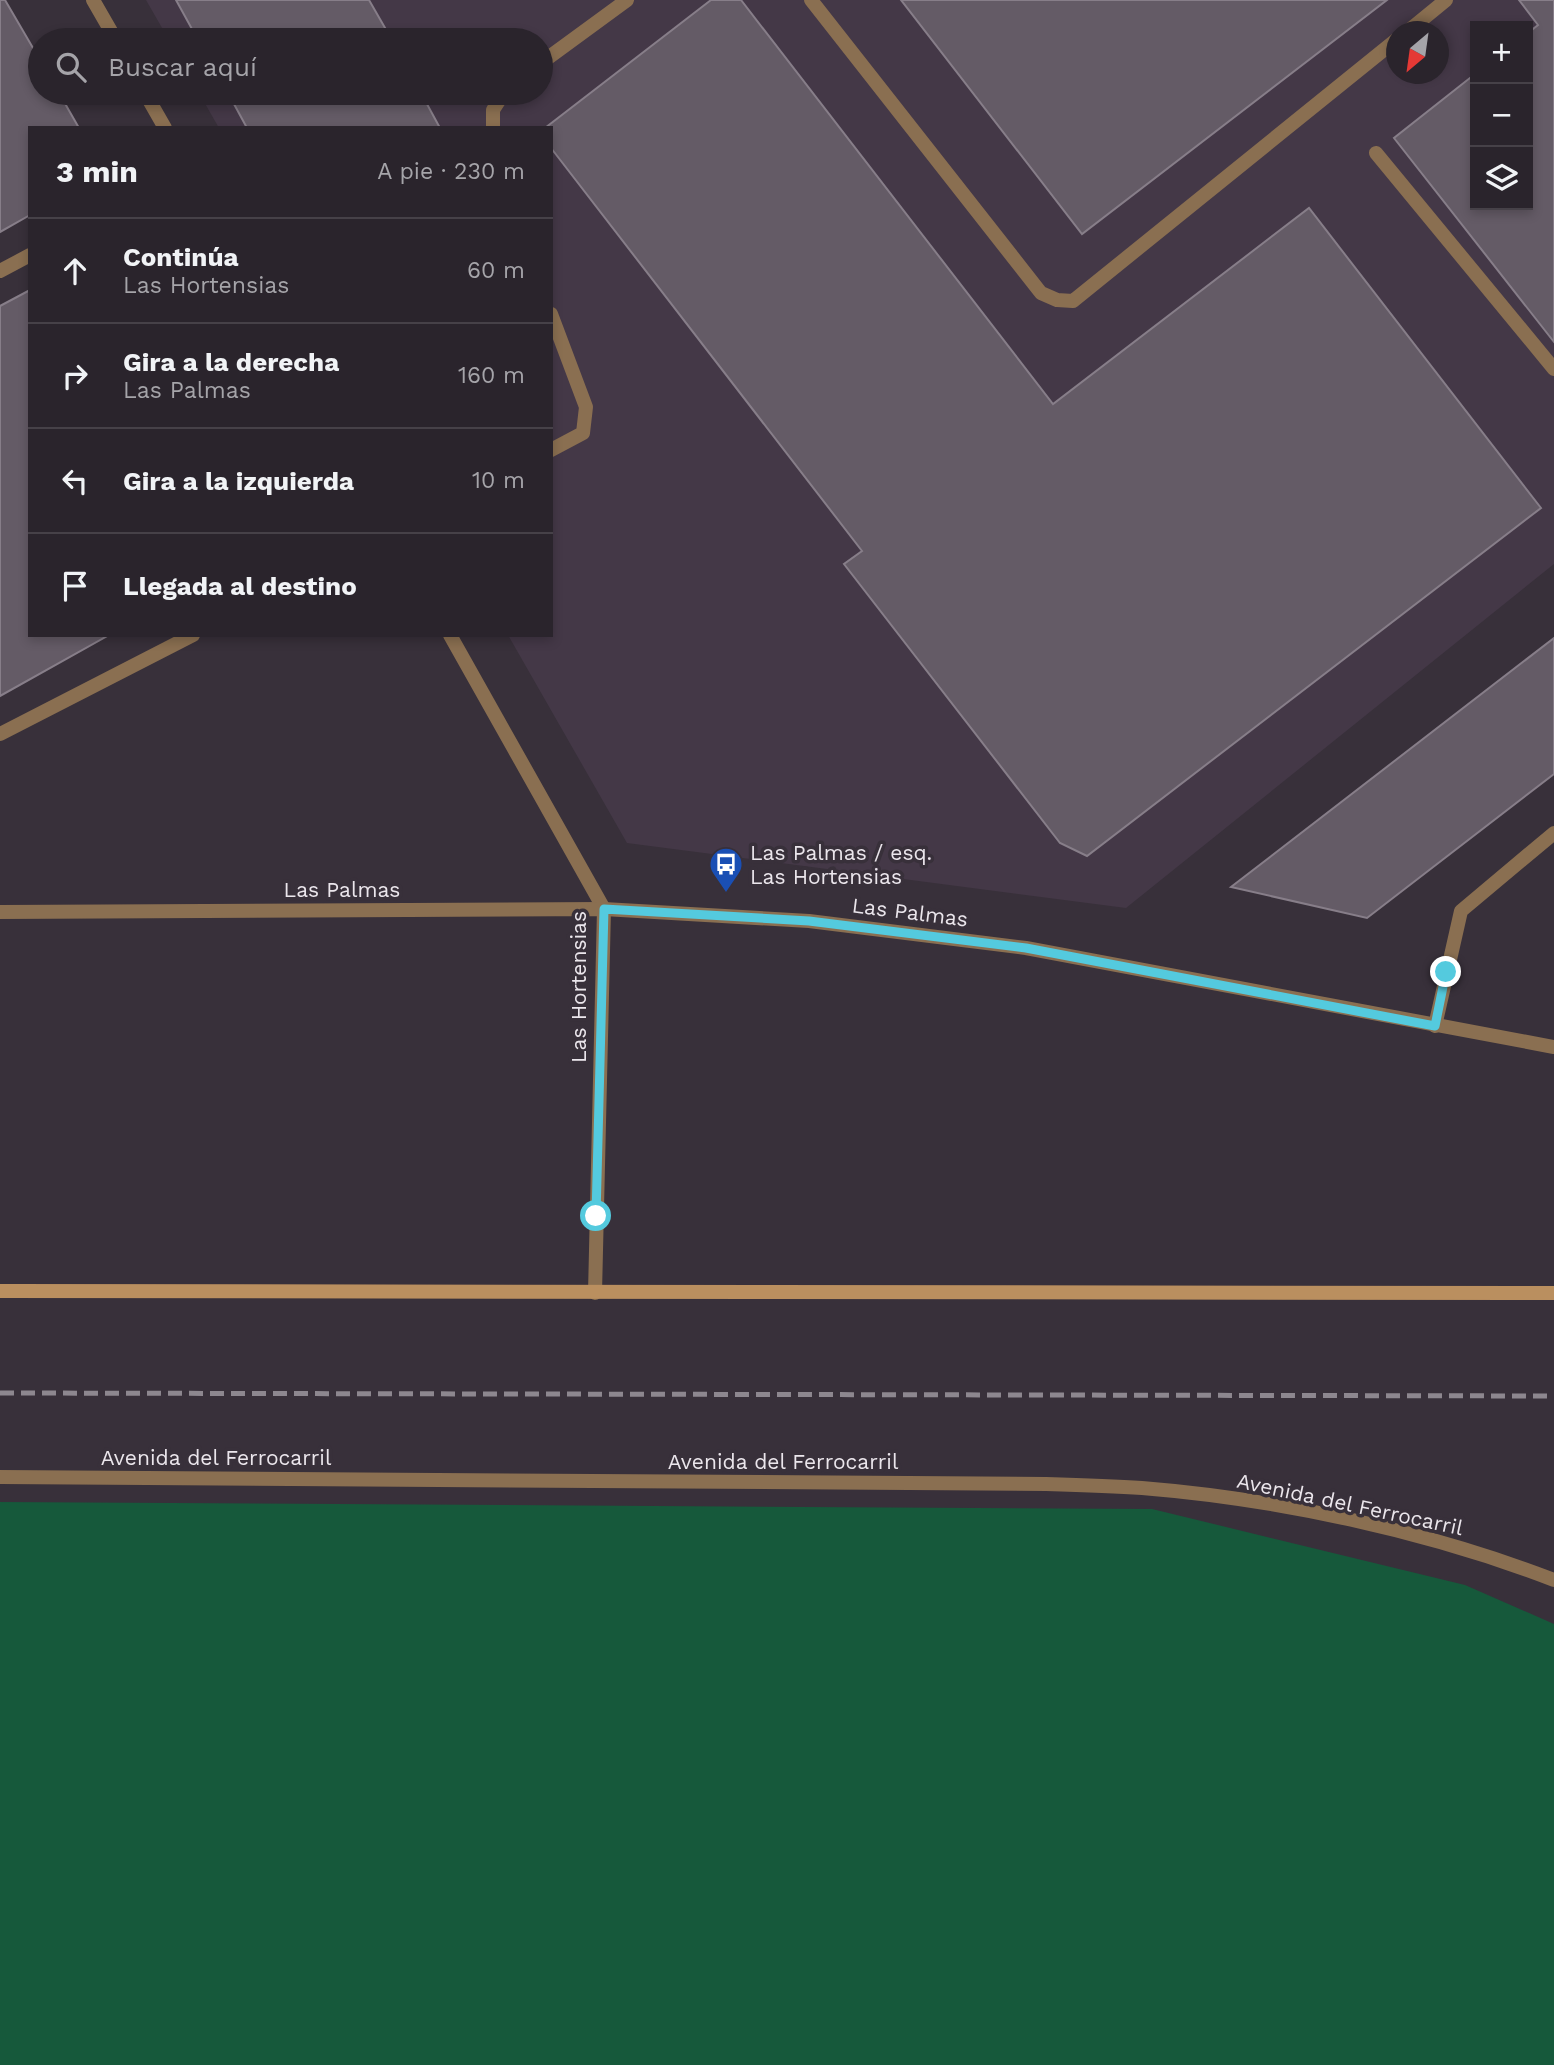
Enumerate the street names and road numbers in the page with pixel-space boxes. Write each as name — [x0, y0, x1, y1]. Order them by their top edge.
street label: Las Palmas — [284, 877, 400, 902]
street label: Las Palmas — [851, 892, 969, 932]
street label: Las Hortensias — [566, 911, 591, 1063]
street label: Avenida del Ferrocarril — [101, 1445, 332, 1470]
street label: Avenida del Ferrocarril — [668, 1449, 899, 1474]
street label: Avenida del Ferrocarril — [1235, 1468, 1466, 1540]

